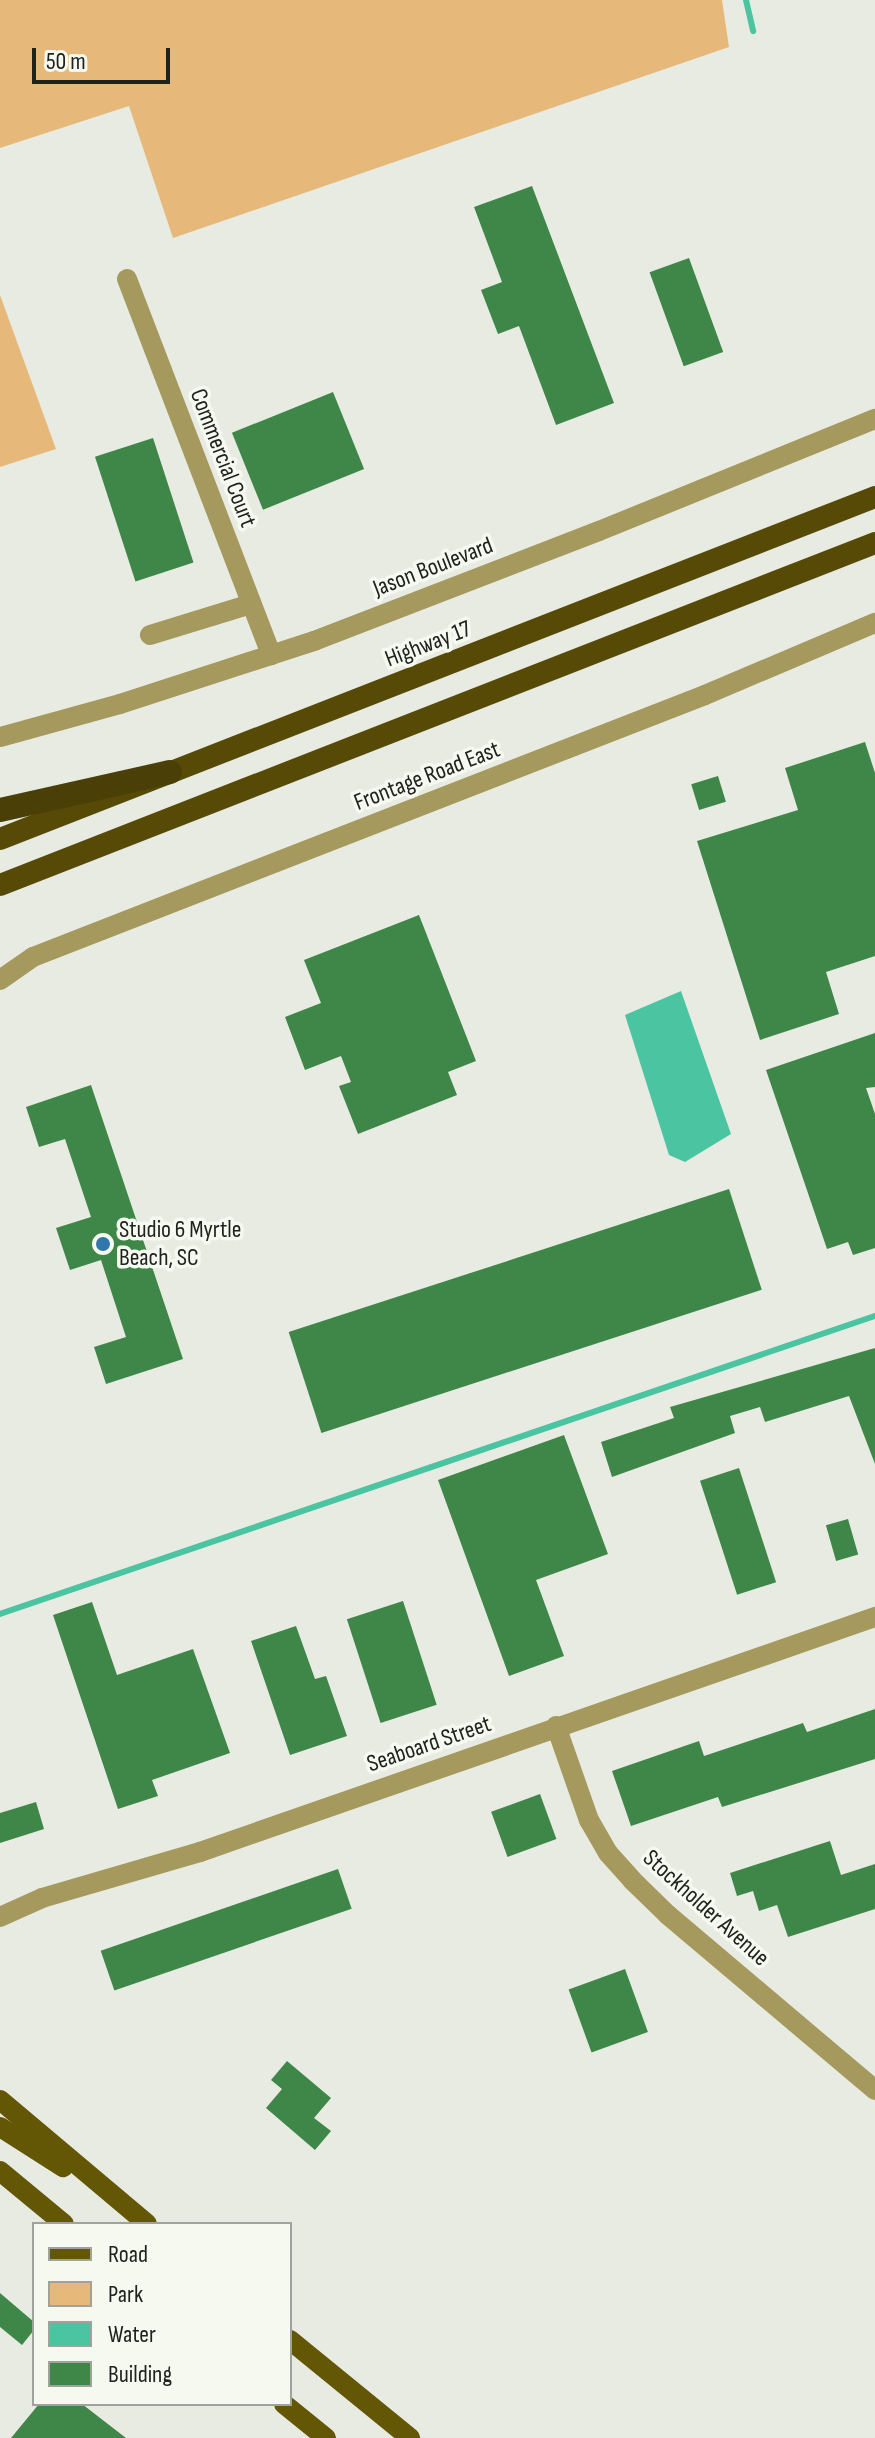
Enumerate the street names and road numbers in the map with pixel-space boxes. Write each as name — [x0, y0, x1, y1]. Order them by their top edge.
street label: Commercial Court — [183, 385, 263, 531]
street label: Jason Boulevard — [369, 531, 497, 603]
street label: Highway 17 — [381, 614, 475, 674]
street label: Frontage Road East — [350, 735, 504, 817]
street label: Seaboard Street — [363, 1709, 495, 1779]
street label: Stockholder Avenue — [637, 1844, 775, 1972]

